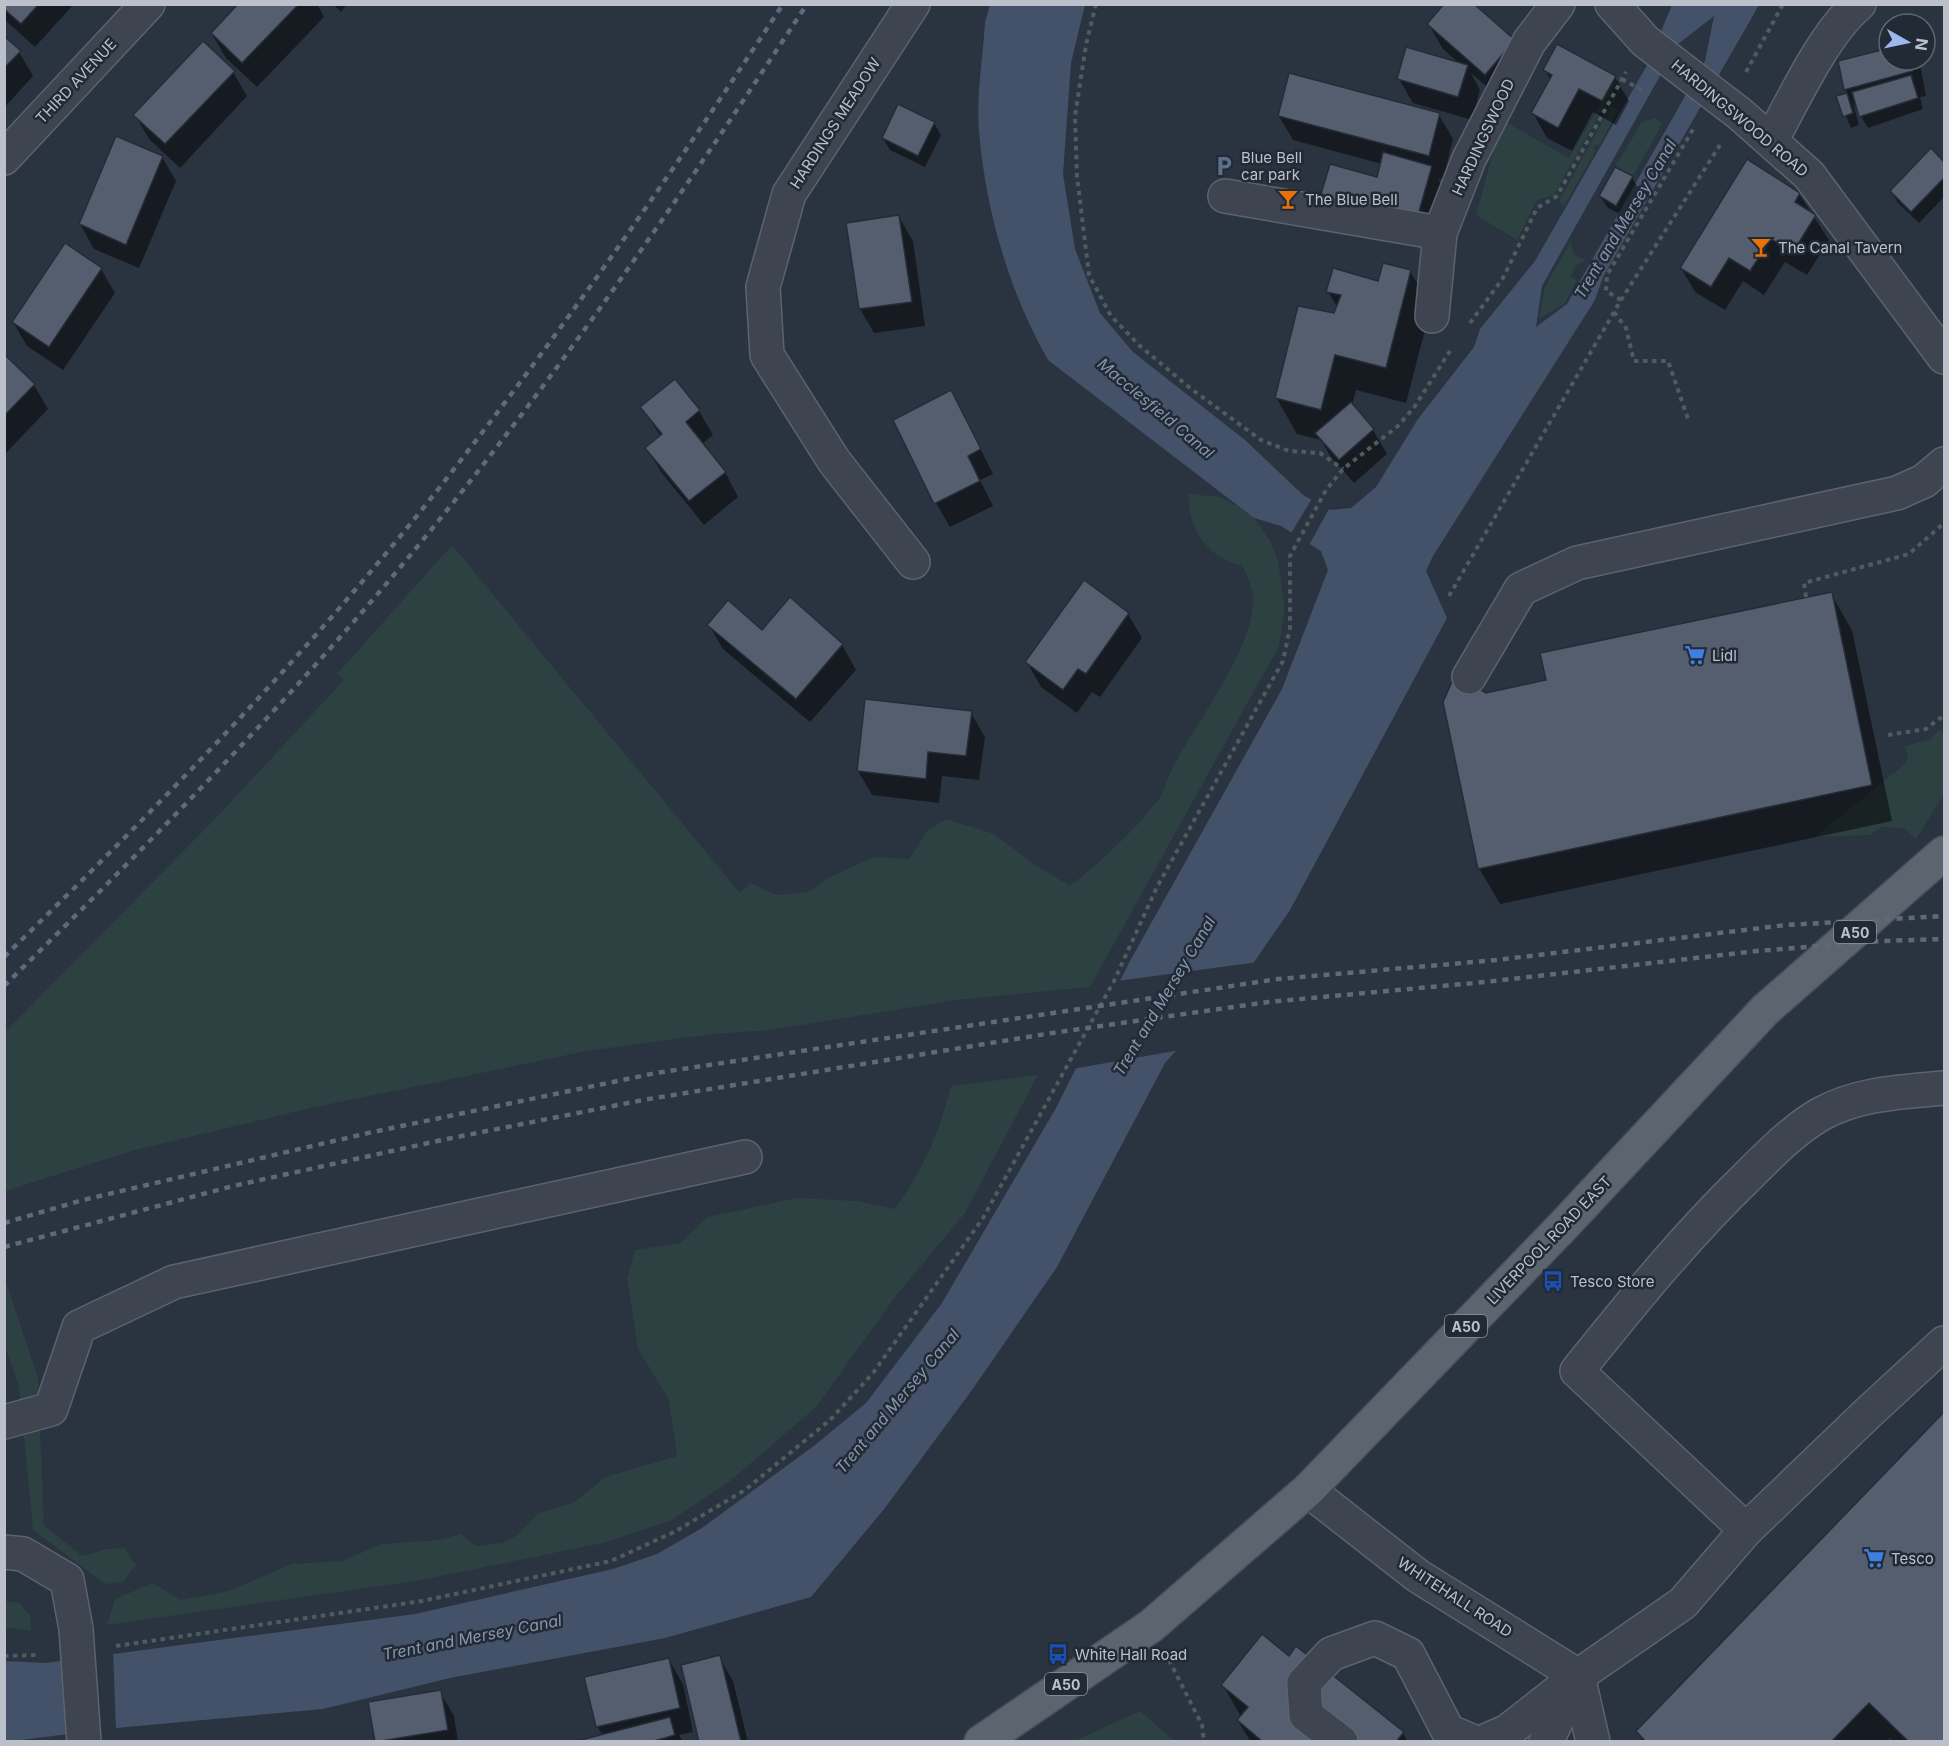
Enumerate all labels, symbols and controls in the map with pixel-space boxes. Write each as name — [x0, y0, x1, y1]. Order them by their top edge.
north arrow — [1877, 12, 1937, 72]
street label: THIRD AVENUE — [32, 34, 120, 128]
text: N — [1911, 37, 1933, 52]
street label: HARDINGS MEADOW — [786, 54, 885, 192]
street label: HARDINGSWOOD ROAD — [1668, 55, 1812, 181]
street label: HARDINGSWOOD — [1448, 76, 1518, 198]
water label: Trent and Mersey Canal — [1569, 136, 1681, 302]
place label: Blue Bell car park — [1241, 148, 1302, 184]
parking icon: Blue Bell car park — [1212, 154, 1236, 178]
bar icon: The Blue Bell — [1276, 187, 1300, 211]
place label: The Blue Bell — [1305, 190, 1398, 209]
bar icon: The Canal Tavern — [1749, 235, 1773, 259]
place label: The Canal Tavern — [1778, 238, 1902, 257]
water label: Macclesfield Canal — [1094, 353, 1218, 463]
supermarket icon: Lidl — [1683, 643, 1707, 667]
place label: Lidl — [1712, 646, 1737, 665]
water label: Trent and Mersey Canal — [1108, 913, 1220, 1079]
road number: A50 — [1834, 921, 1876, 943]
street label: LIVERPOOL ROAD EAST — [1483, 1172, 1615, 1308]
bus stop icon: Tesco Store — [1541, 1269, 1565, 1293]
place label: Tesco Store — [1570, 1272, 1654, 1291]
road number: A50 — [1445, 1315, 1487, 1337]
water label: Trent and Mersey Canal — [831, 1325, 963, 1477]
supermarket icon: Tesco — [1862, 1546, 1886, 1570]
place label: Tesco — [1891, 1549, 1934, 1568]
street label: WHITEHALL ROAD — [1394, 1553, 1516, 1641]
water label: Trent and Mersey Canal — [381, 1610, 564, 1664]
bus stop icon: White Hall Road — [1046, 1642, 1070, 1666]
place label: White Hall Road — [1075, 1645, 1187, 1664]
road number: A50 — [1045, 1673, 1087, 1695]

